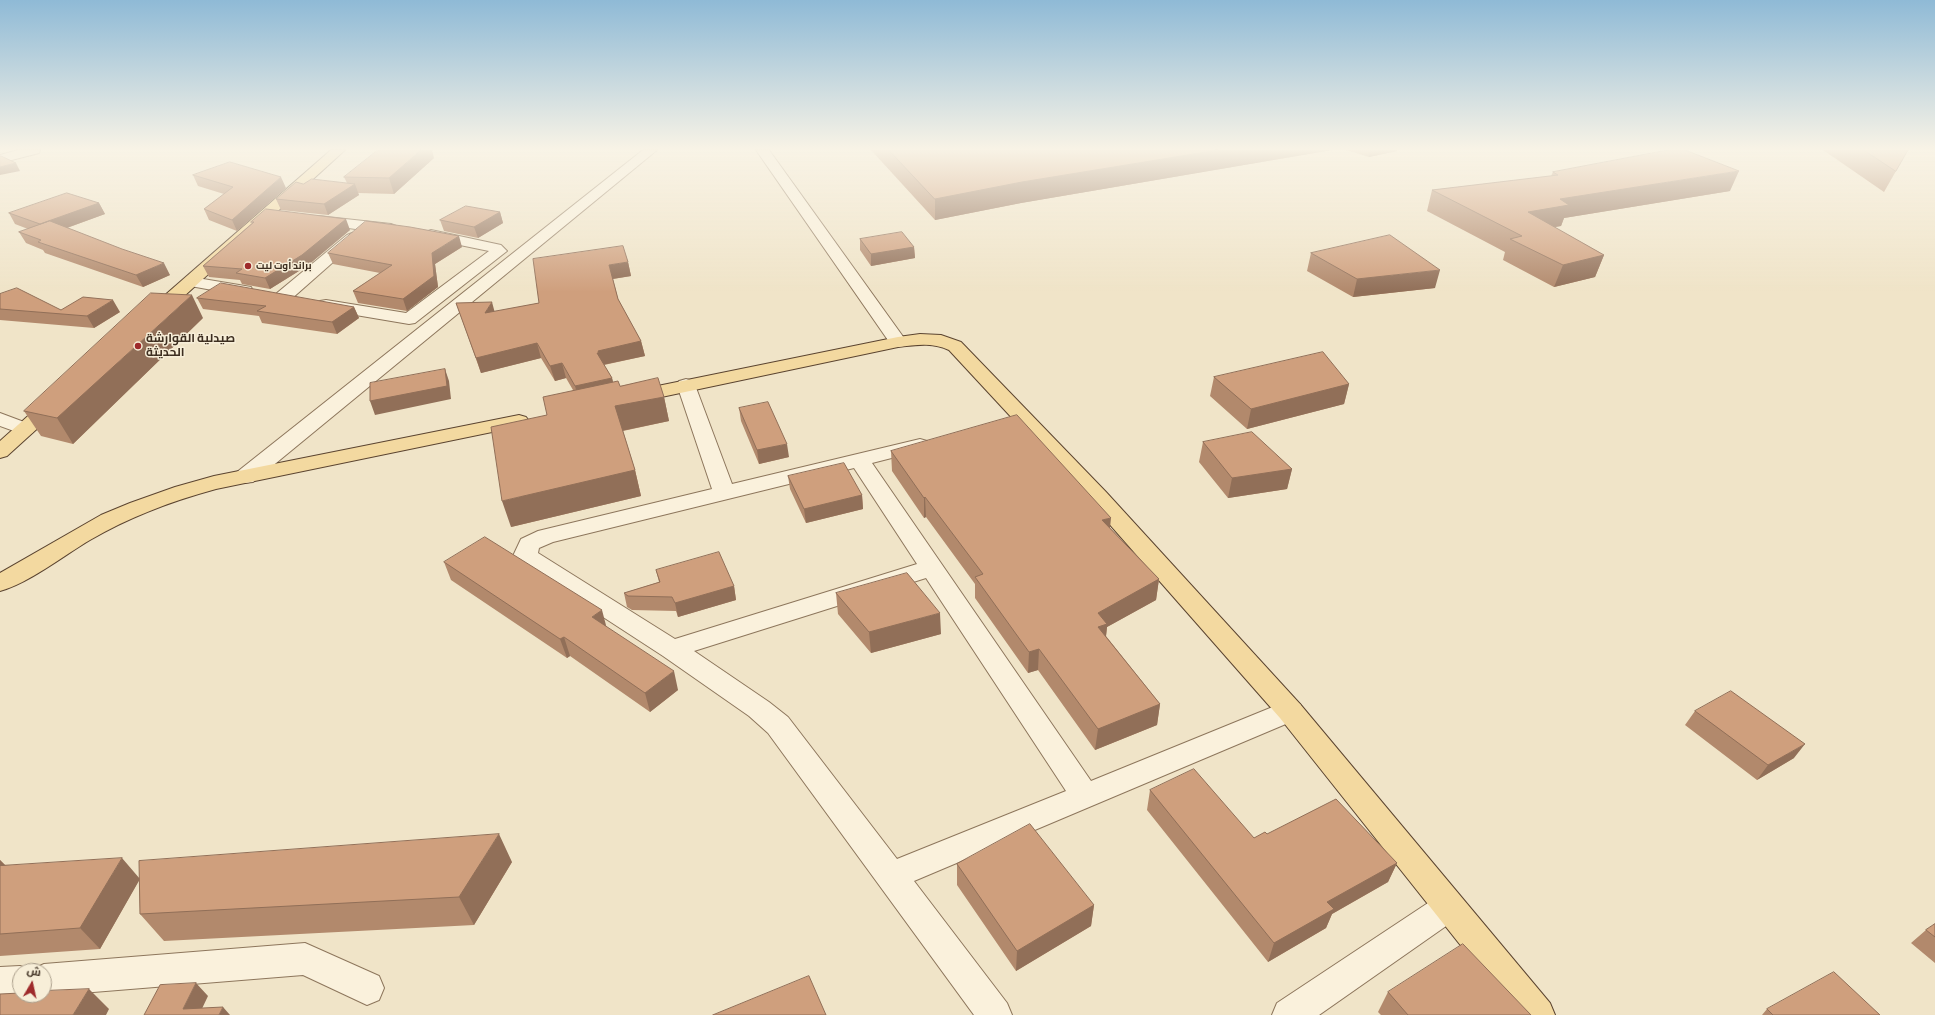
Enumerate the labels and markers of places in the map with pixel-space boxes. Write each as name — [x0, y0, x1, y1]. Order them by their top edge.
place label: براند أوت ليت — [256, 260, 312, 272]
marker: براند أوت ليت — [243, 261, 253, 271]
place label: صيدلية القوارشة الحديثة — [146, 332, 235, 360]
marker: صيدلية القوارشة الحديثة — [133, 341, 143, 351]

